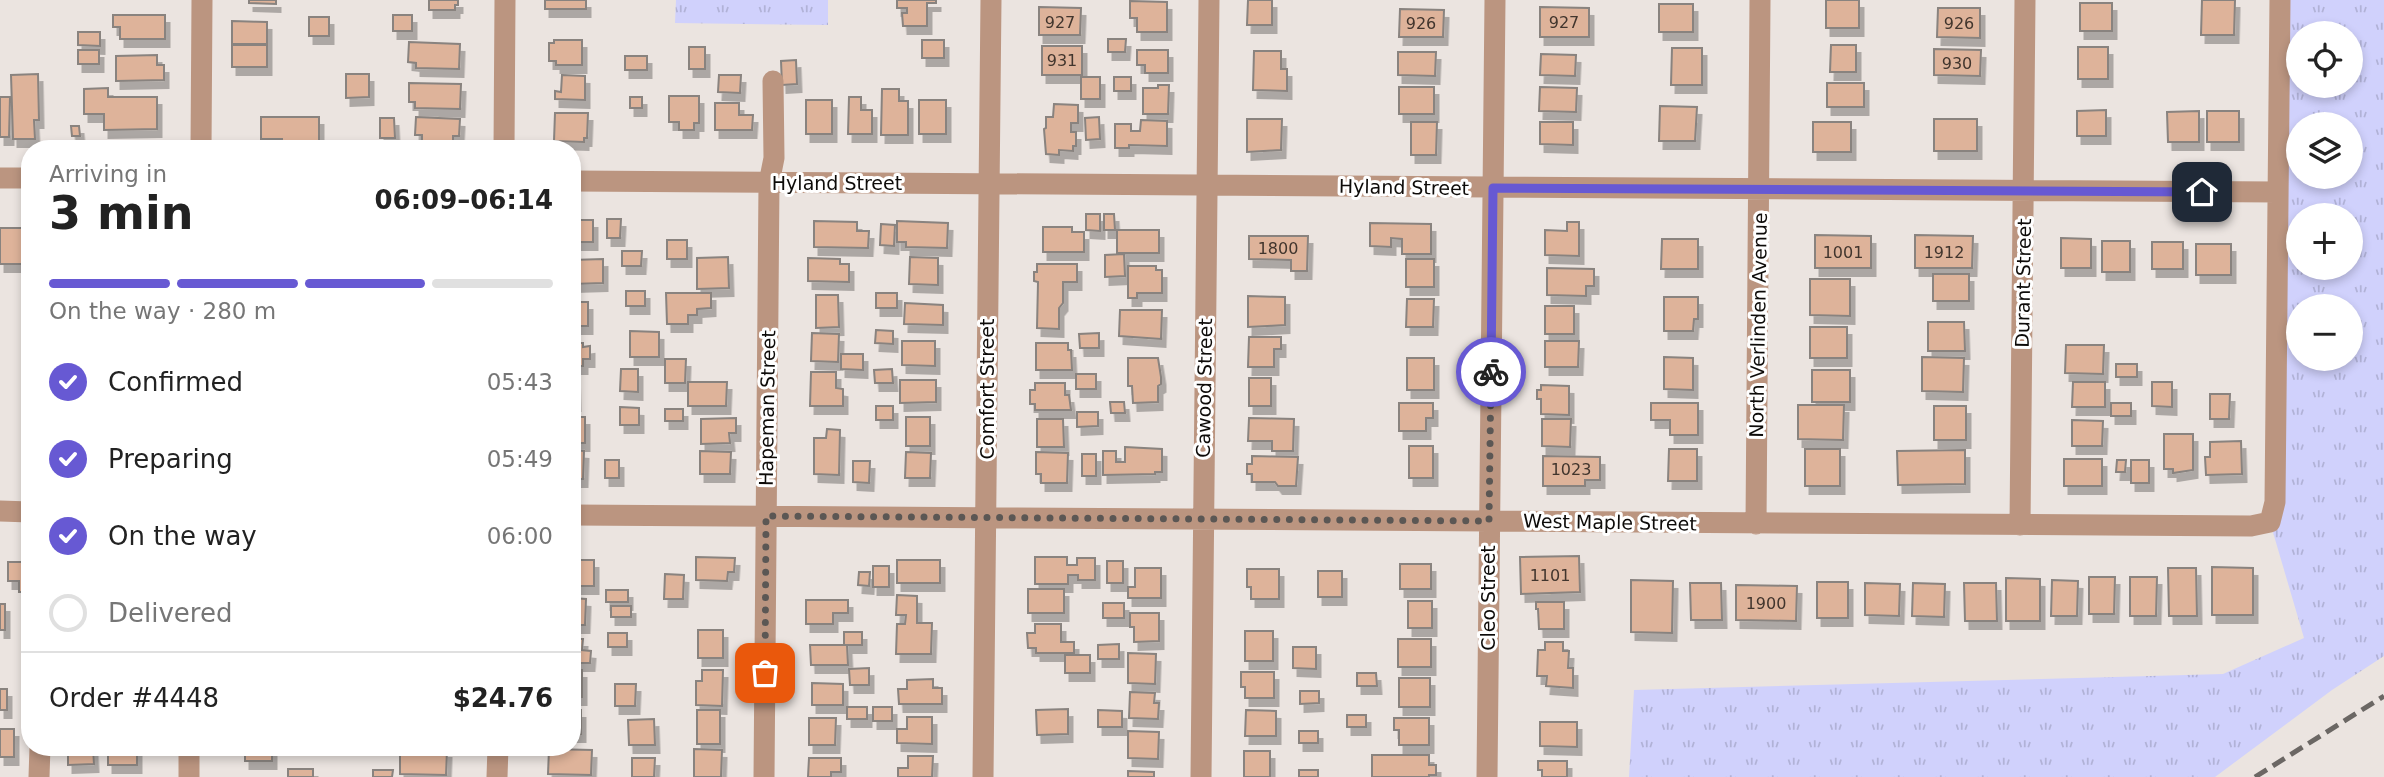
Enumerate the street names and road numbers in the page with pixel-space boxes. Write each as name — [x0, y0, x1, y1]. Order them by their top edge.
street label: Hyland Street — [772, 172, 902, 194]
street label: Hyland Street — [1339, 175, 1469, 199]
street label: North Verlinden Avenue — [1745, 212, 1771, 438]
street label: Durant Street — [2011, 218, 2035, 348]
street label: Cawood Street — [1192, 318, 1216, 458]
street label: Comfort Street — [976, 319, 998, 459]
street label: Hapeman Street — [755, 330, 779, 486]
street label: West Maple Street — [1523, 509, 1697, 535]
street label: Cleo Street — [1477, 545, 1499, 651]

